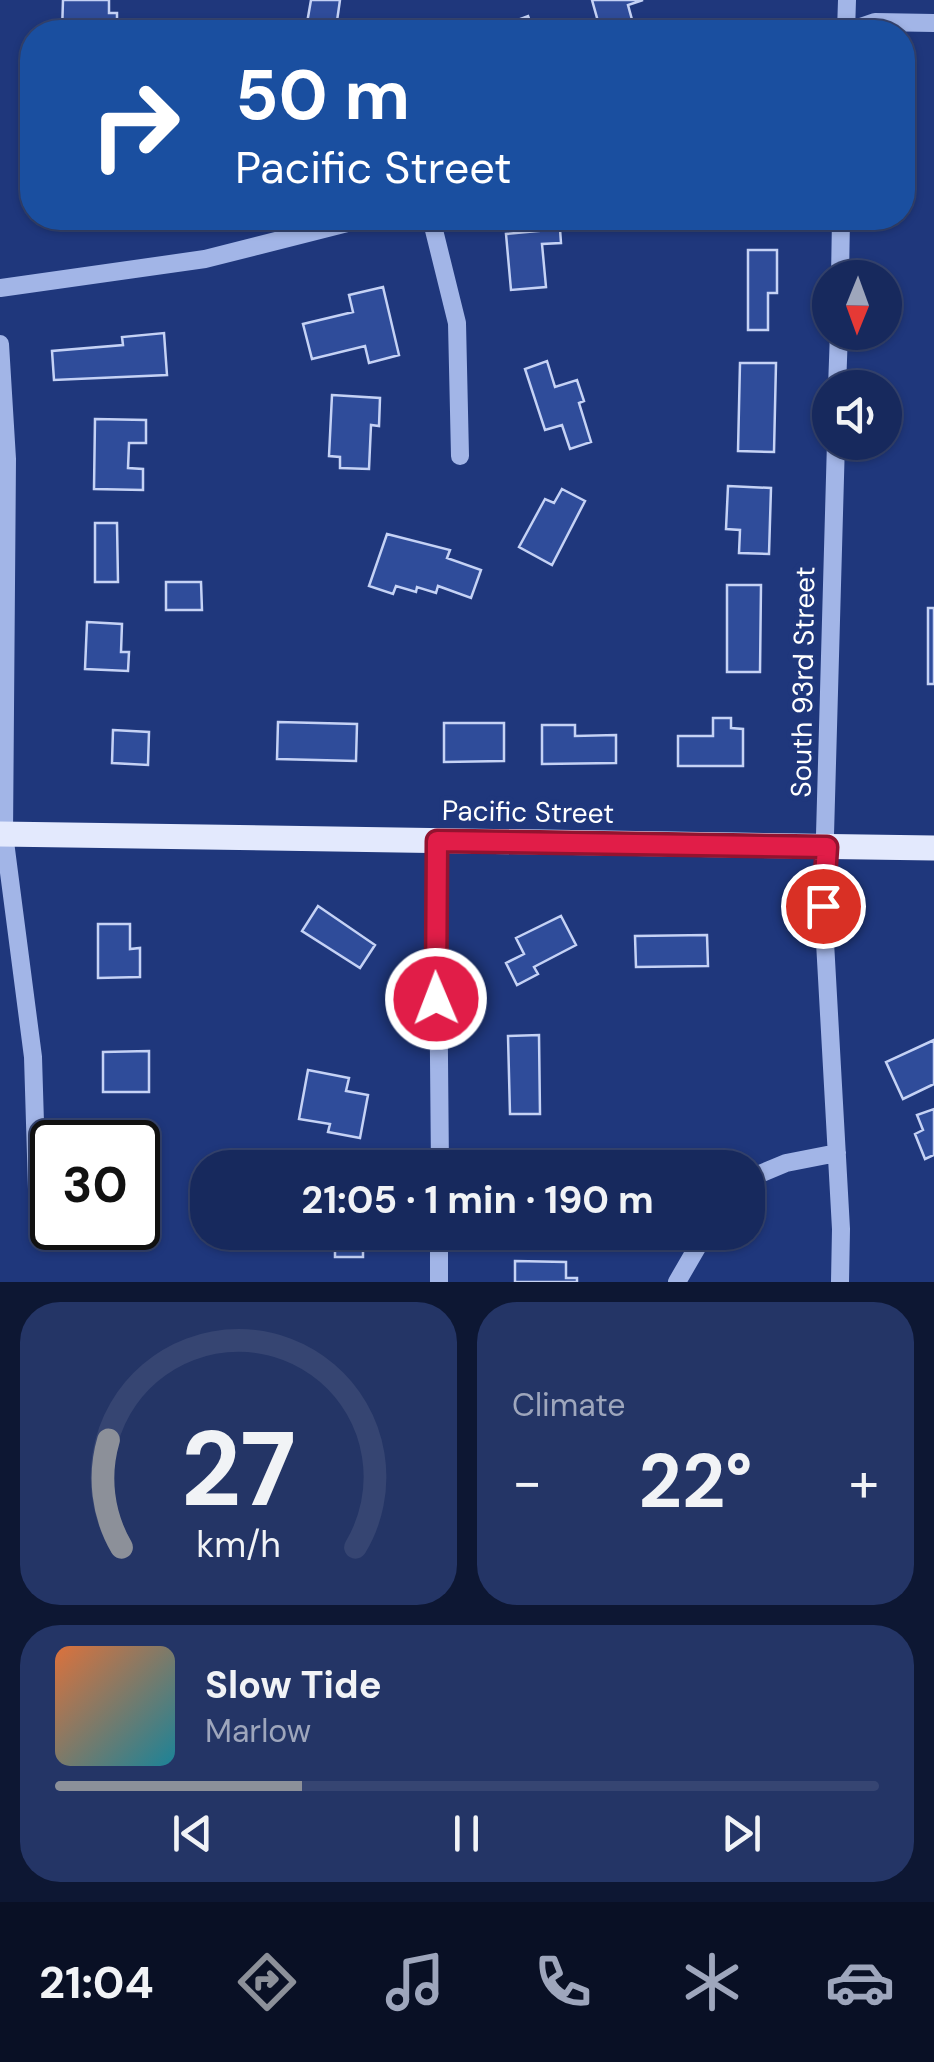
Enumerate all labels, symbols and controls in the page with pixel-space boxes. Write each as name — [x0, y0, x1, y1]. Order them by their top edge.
text: 50 m — [235, 50, 410, 141]
icon: right — [70, 60, 200, 190]
text: Pacific Street — [235, 138, 512, 197]
north arrow — [812, 260, 902, 350]
map controls — [812, 260, 902, 460]
button: sound — [812, 370, 902, 460]
street label: South 93rd Street — [782, 566, 824, 798]
street label: Pacific Street — [442, 792, 614, 832]
pin — [781, 864, 866, 949]
icon: arrive — [796, 879, 851, 934]
position arrow — [384, 947, 488, 1051]
speed limit sign: 30 — [30, 1120, 160, 1250]
text: 21:05 · 1 min · 190 m — [301, 1175, 654, 1225]
text: Climate — [512, 1384, 626, 1426]
text: 27 — [181, 1402, 296, 1537]
text: 22° — [639, 1433, 752, 1530]
text: − — [512, 1446, 542, 1518]
text: + — [849, 1446, 879, 1518]
text: km/h — [196, 1522, 281, 1568]
text: Slow Tide — [205, 1660, 382, 1710]
text: Marlow — [205, 1710, 311, 1752]
icon: previous — [165, 1806, 220, 1861]
icon: pause — [439, 1806, 494, 1861]
icon: next — [714, 1806, 769, 1861]
icon: directions — [232, 1947, 302, 2017]
icon: music — [380, 1947, 450, 2017]
icon: phone — [528, 1947, 598, 2017]
icon: climate — [677, 1947, 747, 2017]
icon: car — [825, 1947, 895, 2017]
text: 21:04 — [39, 1953, 154, 2012]

